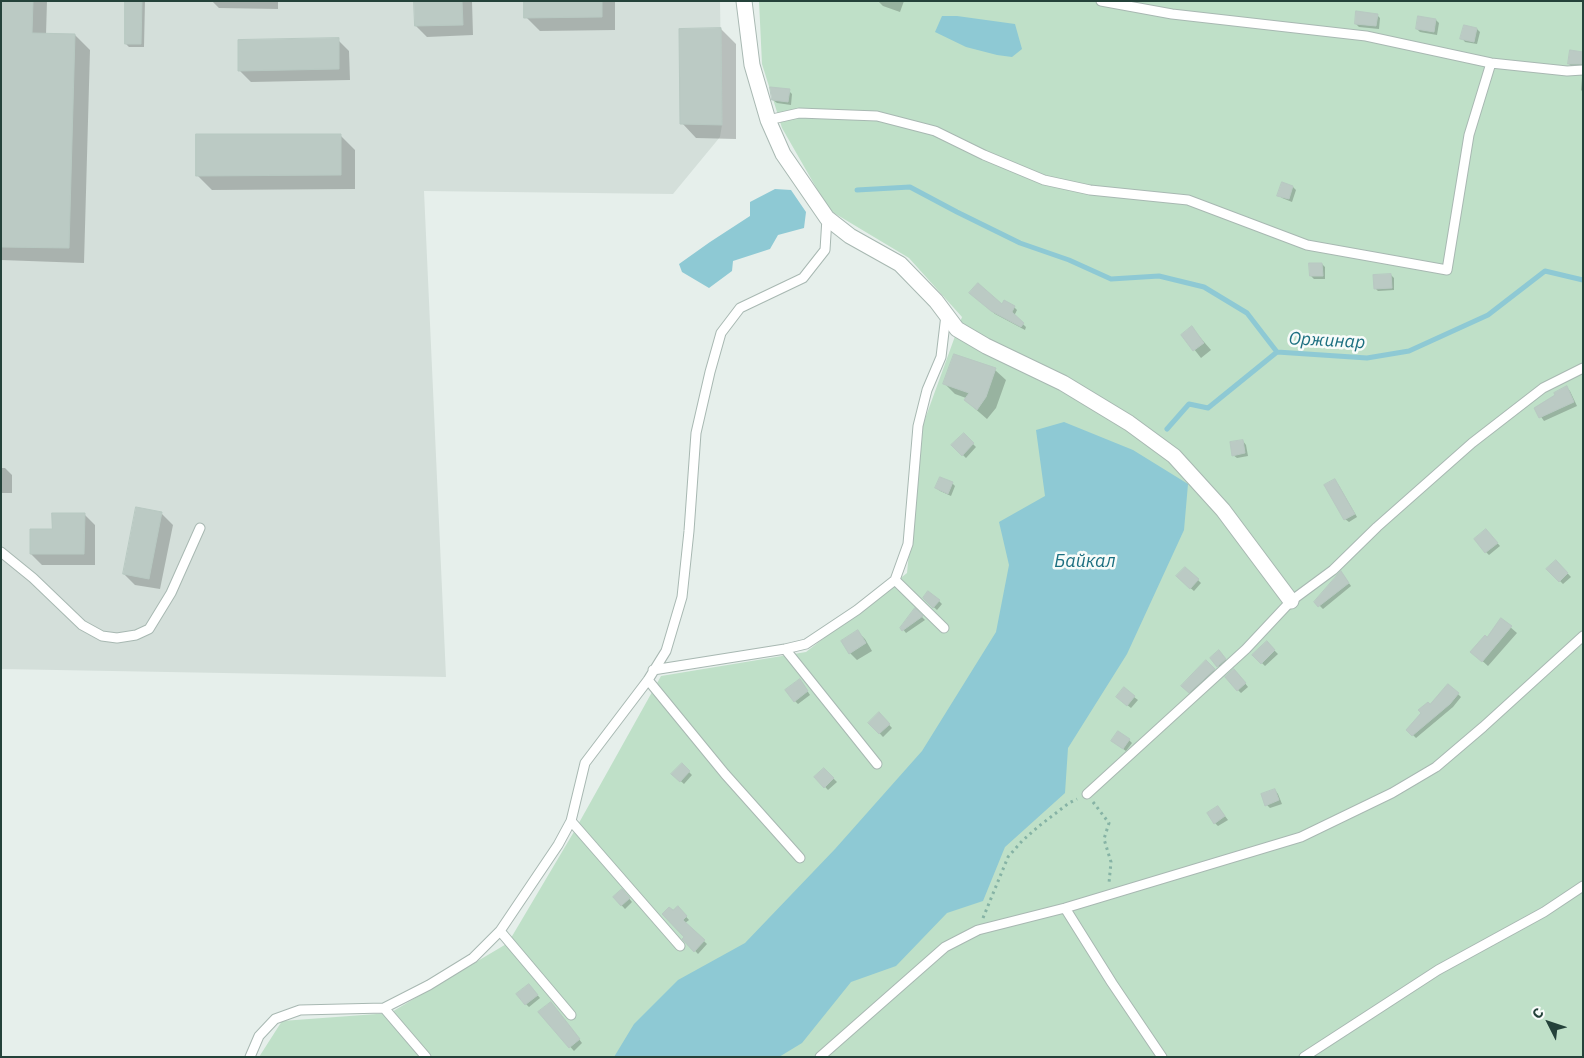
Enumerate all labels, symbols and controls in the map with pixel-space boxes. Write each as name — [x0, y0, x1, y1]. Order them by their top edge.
water label: Оржинар — [1288, 328, 1366, 354]
water label: Байкал — [1054, 551, 1116, 573]
north arrow — [1524, 998, 1574, 1048]
text: С — [1528, 1004, 1547, 1023]

